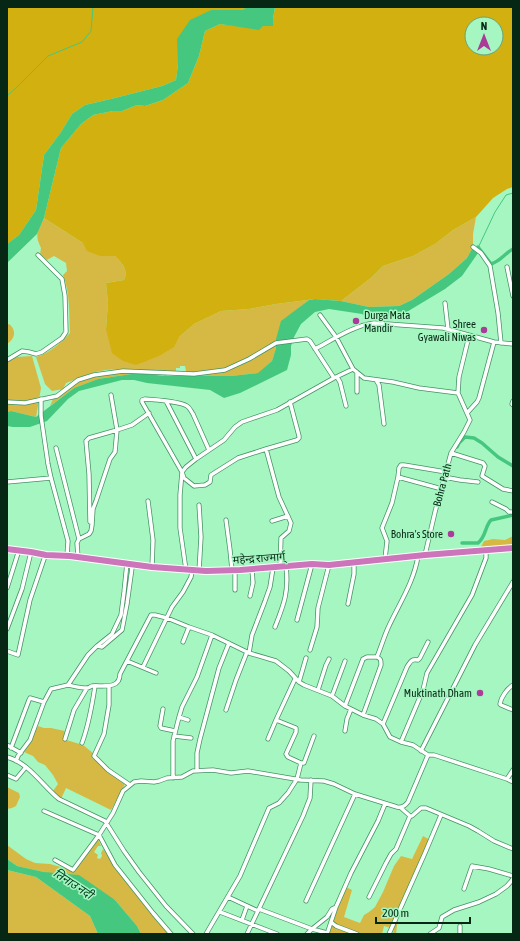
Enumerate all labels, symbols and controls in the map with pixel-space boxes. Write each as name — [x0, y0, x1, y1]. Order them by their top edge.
north arrow — [464, 16, 504, 56]
text: N — [481, 20, 487, 32]
place label: Durga Mata Mandir — [364, 309, 410, 334]
marker: Durga Mata Mandir — [351, 316, 361, 326]
place label: Shree Gyawali Niwas — [418, 318, 476, 343]
marker: Shree Gyawali Niwas — [479, 325, 489, 335]
street label: Bohra Path — [430, 462, 454, 508]
place label: Bohra's Store — [391, 528, 443, 540]
marker: Bohra's Store — [446, 529, 456, 539]
street label: महेन्द्र राज्मार्ग् — [232, 550, 288, 567]
place label: Muktinath Dham — [404, 687, 472, 699]
marker: Muktinath Dham — [475, 688, 485, 698]
water label: तिनाउ नदी — [51, 866, 98, 903]
scale bar — [376, 899, 470, 925]
text: 200 m — [382, 906, 409, 920]

